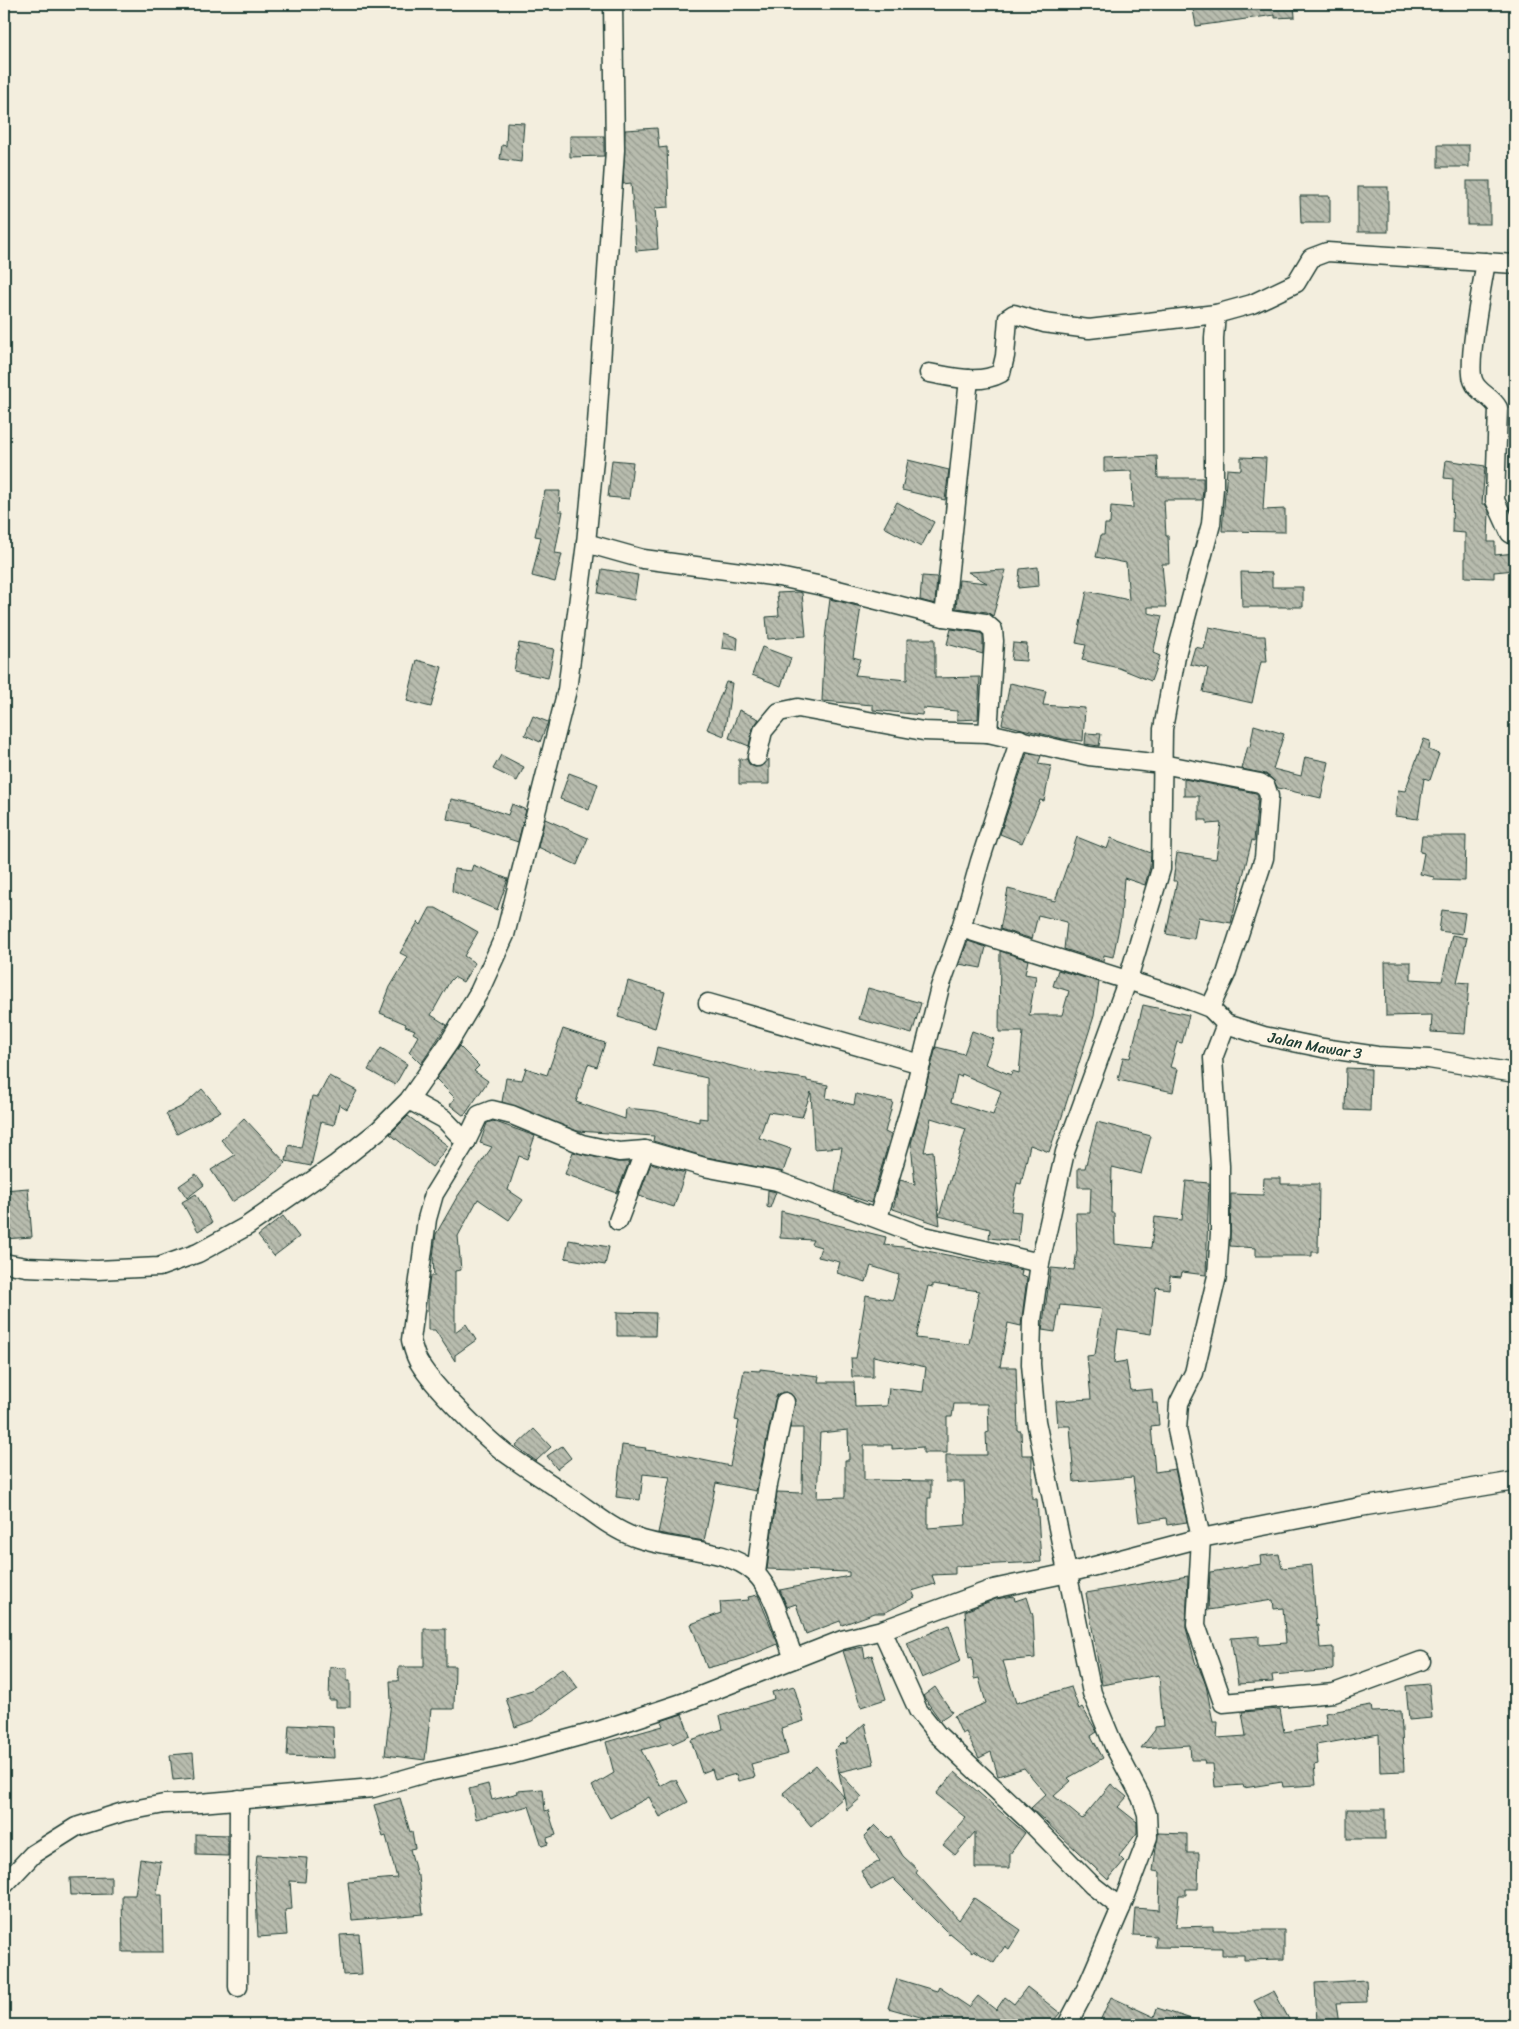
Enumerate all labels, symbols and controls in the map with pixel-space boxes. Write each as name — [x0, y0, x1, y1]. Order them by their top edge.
street label: Jalan Mawar 3 — [1265, 1024, 1364, 1067]

